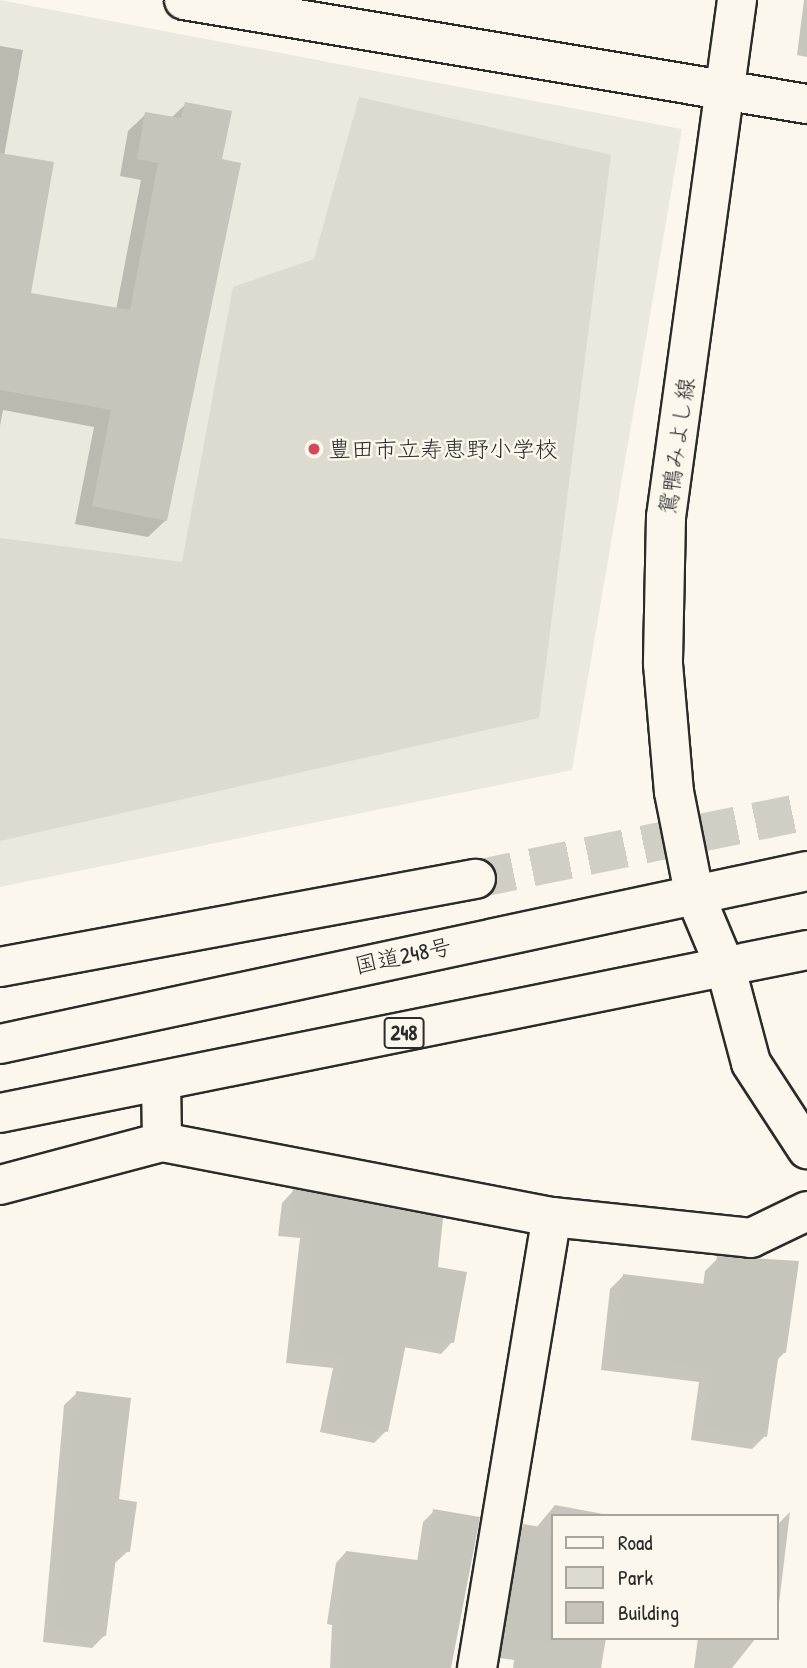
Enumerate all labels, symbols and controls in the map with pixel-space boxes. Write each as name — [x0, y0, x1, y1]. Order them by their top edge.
street label: 鴛鴨みよし線 — [654, 376, 700, 516]
place label: 豊田市立寿恵野小学校 — [328, 435, 558, 463]
marker: 豊田市立寿恵野小学校 — [306, 441, 322, 457]
street label: 国道248号 — [352, 932, 454, 980]
road number: 248 — [383, 1016, 425, 1050]
legend — [552, 1514, 779, 1640]
text: Road — [618, 1528, 652, 1557]
text: Park — [618, 1563, 653, 1592]
text: Building — [618, 1598, 679, 1627]

